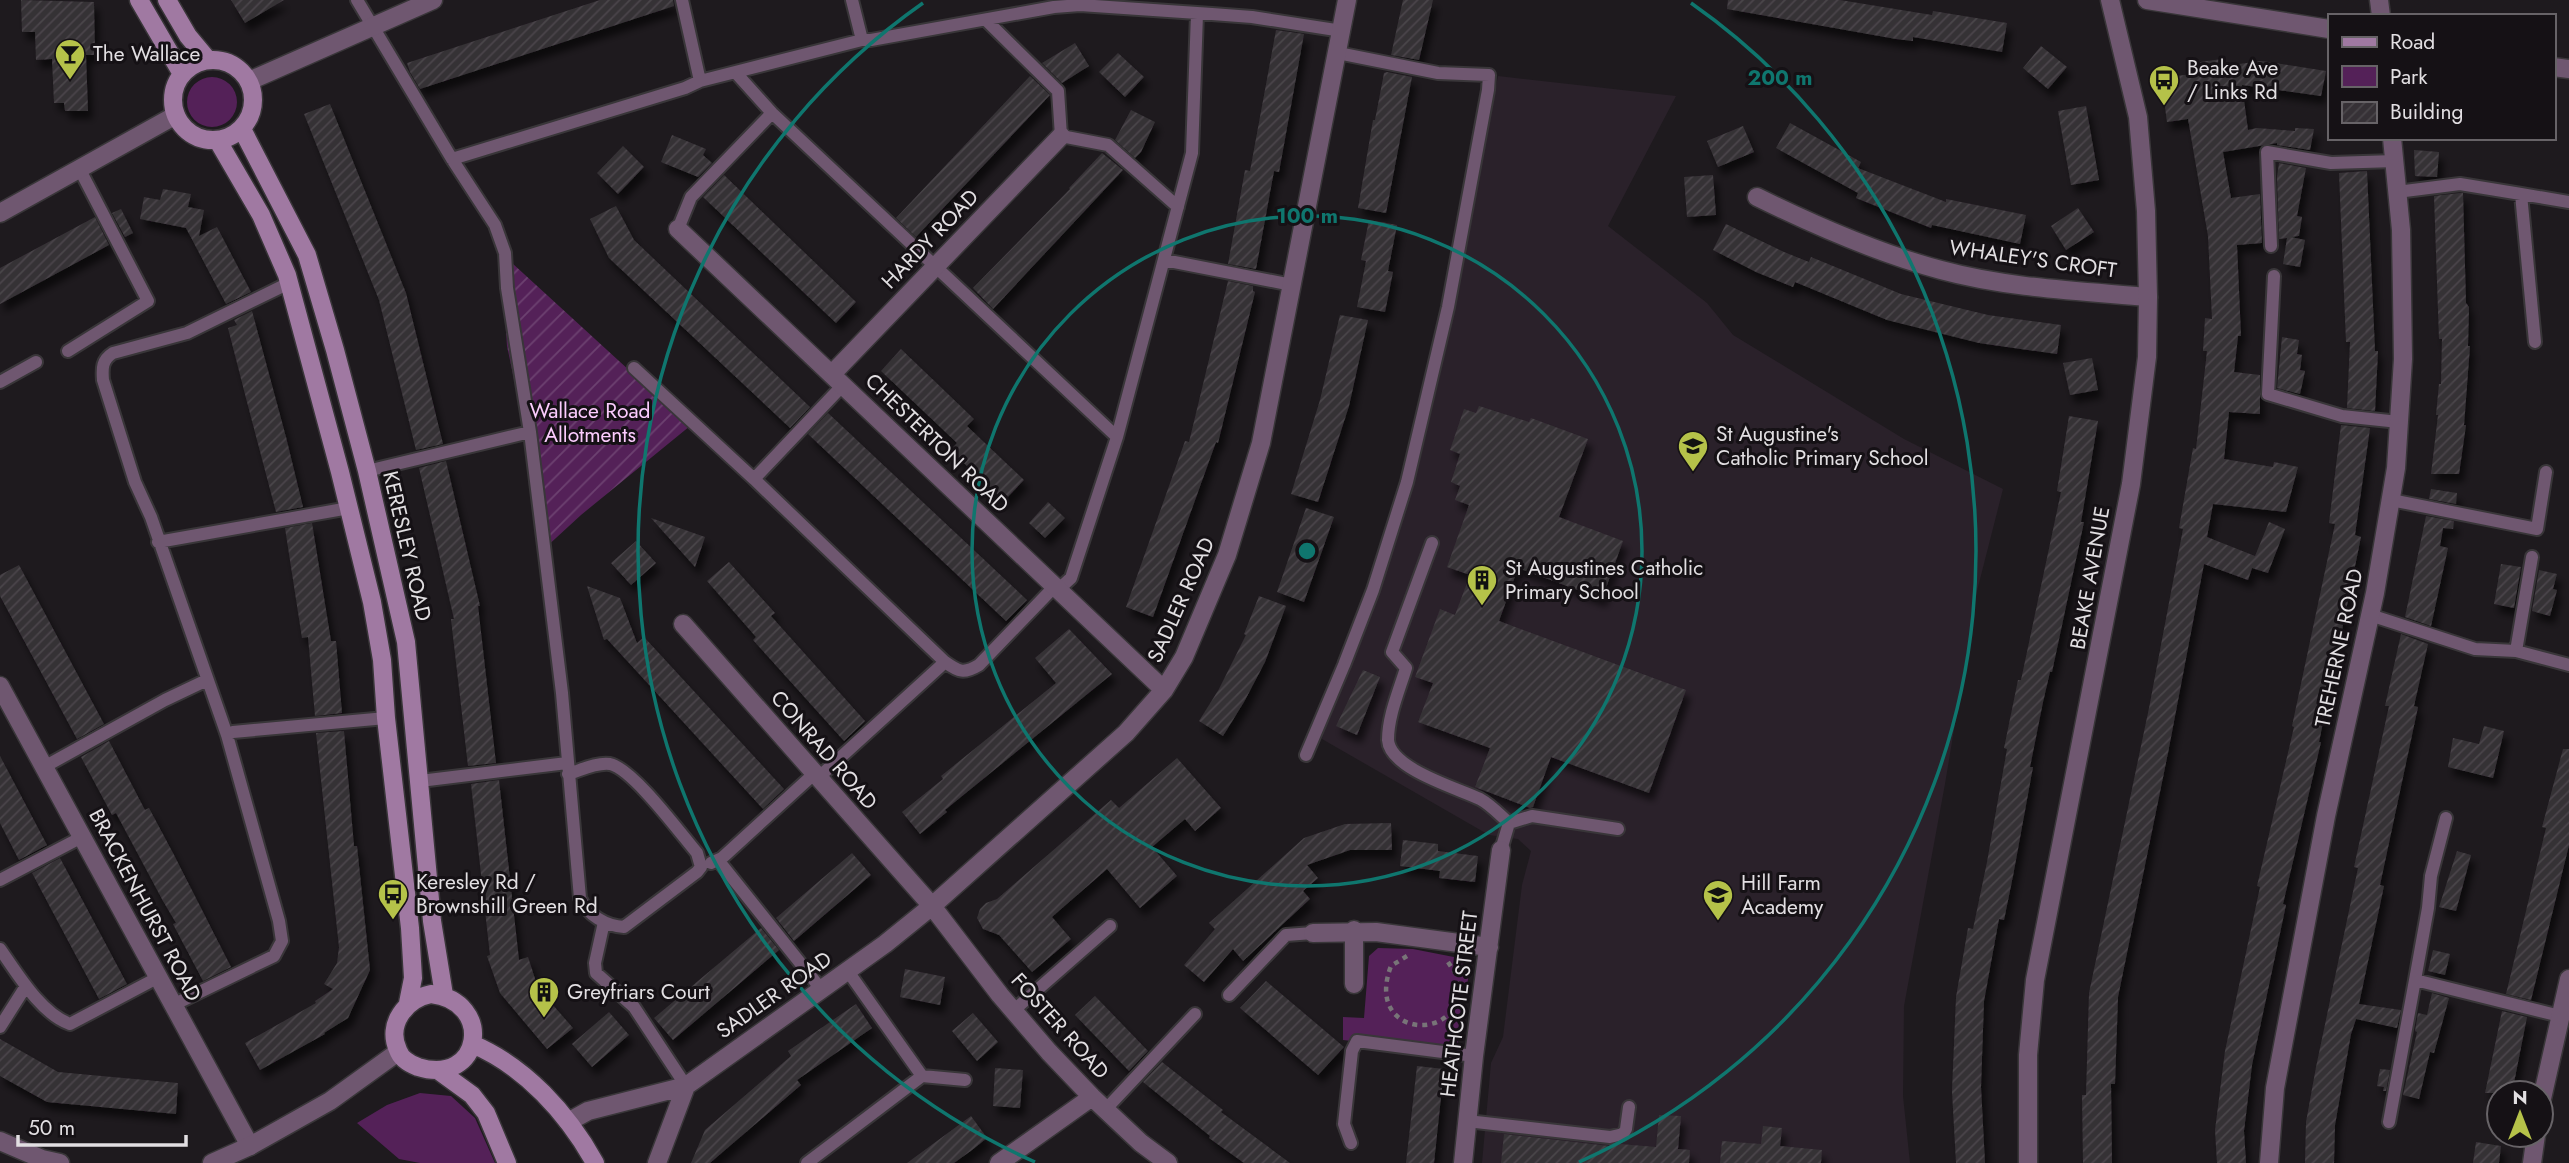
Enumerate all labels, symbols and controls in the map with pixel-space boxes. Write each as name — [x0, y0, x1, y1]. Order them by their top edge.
legend — [2328, 14, 2555, 140]
text: Road — [2390, 27, 2435, 57]
bar icon: The Wallace — [53, 37, 87, 81]
place label: The Wallace — [93, 39, 200, 69]
place label: Beake Ave / Links Rd — [2187, 53, 2278, 107]
text: Park — [2390, 62, 2428, 92]
text: 200 m — [1747, 63, 1813, 93]
bus stop icon: Beake Ave / Links Rd — [2147, 63, 2181, 107]
text: Building — [2390, 97, 2463, 127]
street label: HARDY ROAD — [875, 182, 985, 296]
text: 100 m — [1276, 201, 1338, 231]
street label: WHALEY'S CROFT — [1947, 232, 2119, 286]
street label: CHESTERTON ROAD — [859, 366, 1015, 520]
park label: Wallace Road Allotments — [529, 396, 651, 450]
place label: St Augustine's Catholic Primary School — [1716, 419, 1929, 473]
school or university icon: St Augustine's Catholic Primary School — [1676, 429, 1710, 473]
street label: KERESLEY ROAD — [375, 468, 439, 624]
street label: BEAKE AVENUE — [2063, 504, 2117, 652]
street label: SADLER ROAD — [1140, 532, 1222, 668]
centre of rings — [1295, 539, 1319, 563]
place label: St Augustines Catholic Primary School — [1505, 553, 1703, 607]
building icon: St Augustines Catholic Primary School — [1465, 563, 1499, 607]
street label: TREHERNE ROAD — [2308, 566, 2370, 730]
street label: CONRAD ROAD — [764, 684, 884, 816]
street label: BRACKENHURST ROAD — [81, 803, 209, 1007]
place label: Keresley Rd / Brownshill Green Rd — [416, 867, 598, 921]
place label: Hill Farm Academy — [1741, 868, 1824, 922]
bus stop icon: Keresley Rd / Brownshill Green Rd — [376, 877, 410, 921]
school or university icon: Hill Farm Academy — [1701, 878, 1735, 922]
street label: HEATHCOTE STREET — [1433, 909, 1485, 1099]
street label: SADLER ROAD — [710, 944, 838, 1046]
street label: FOSTER ROAD — [1004, 966, 1116, 1086]
building icon: Greyfriars Court — [527, 975, 561, 1019]
place label: Greyfriars Court — [567, 977, 710, 1007]
north arrow — [2485, 1079, 2555, 1149]
text: N — [2512, 1084, 2528, 1111]
scale bar — [18, 1104, 186, 1148]
text: 50 m — [28, 1113, 75, 1143]

